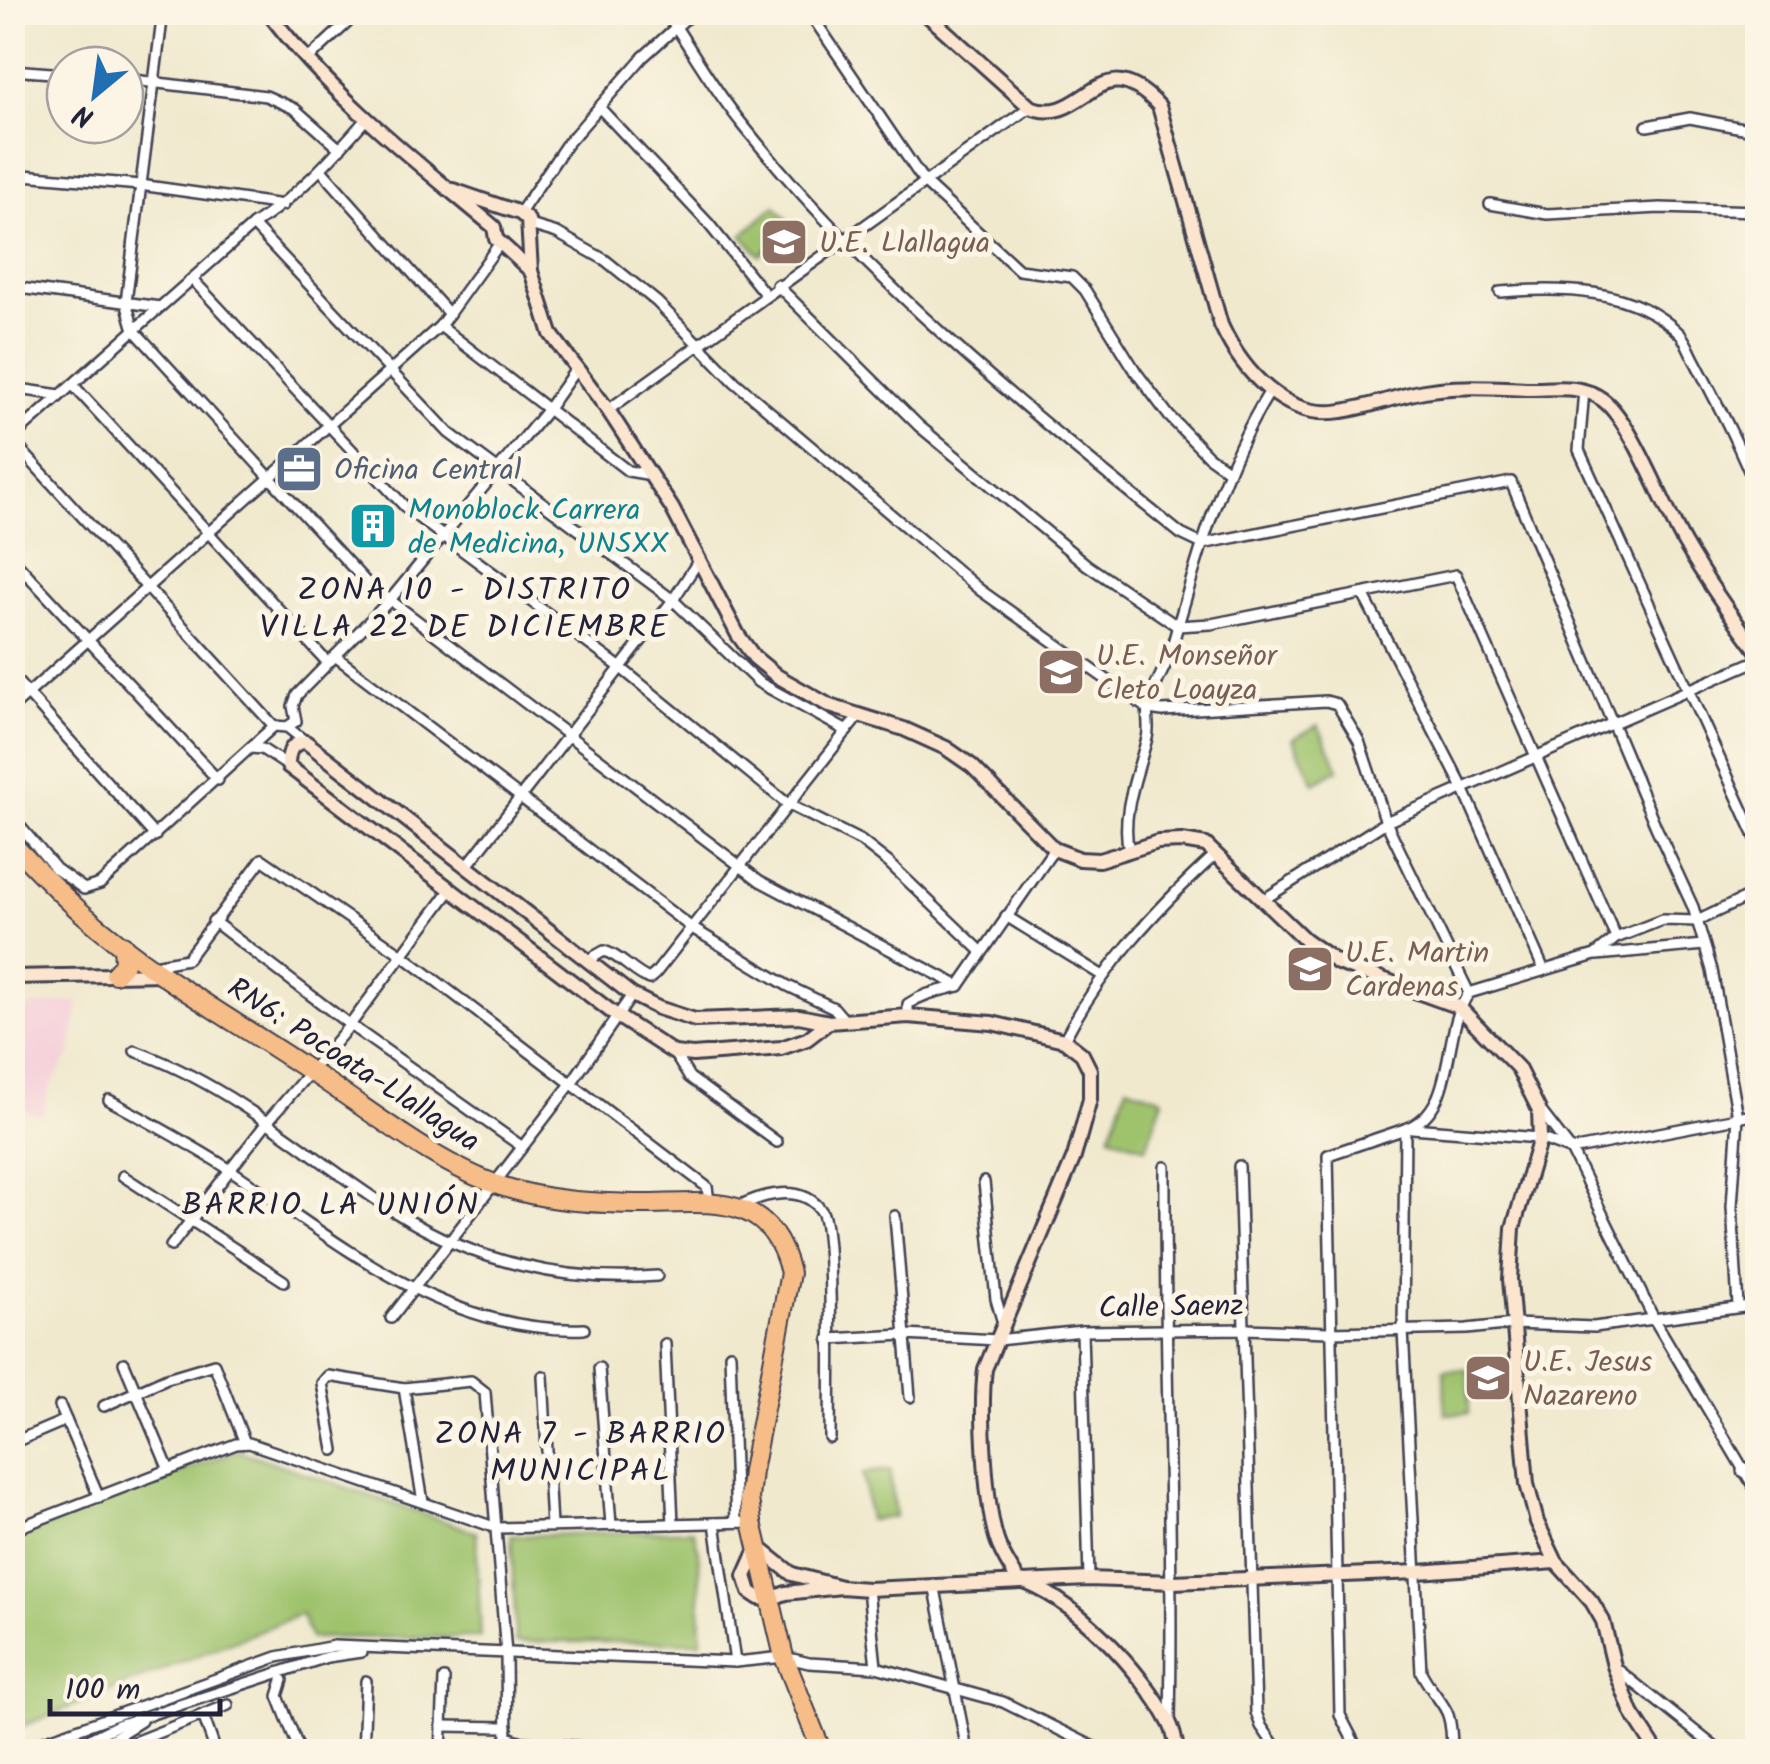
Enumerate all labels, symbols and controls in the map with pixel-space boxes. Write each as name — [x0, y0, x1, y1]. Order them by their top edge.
north arrow — [45, 45, 145, 145]
text: N — [65, 91, 103, 139]
school or university icon: U.E. Llallagua — [758, 216, 810, 268]
place label: U.E. Llallagua — [819, 220, 990, 268]
office icon: Oficina Central — [273, 443, 325, 495]
place label: Oficina Central — [334, 447, 521, 495]
place label: Monoblock Carrera de Medicina, UNSXX — [408, 487, 669, 569]
building icon: Monoblock Carrera de Medicina, UNSXX — [347, 500, 399, 552]
district label: ZONA 10 - DISTRITO VILLA 22 DE DICIEMBRE — [260, 566, 670, 654]
place label: U.E. Monseñor Cleto Loayza — [1096, 633, 1279, 715]
school or university icon: U.E. Monseñor Cleto Loayza — [1035, 646, 1087, 698]
place label: U.E. Martin Cardenas — [1345, 930, 1489, 1012]
school or university icon: U.E. Martin Cardenas — [1284, 943, 1336, 995]
street label: RN6: Pocoata-Llallagua — [217, 966, 489, 1166]
district label: BARRIO LA UNIÓN — [182, 1181, 480, 1232]
street label: Calle Saenz — [1098, 1283, 1244, 1333]
place label: U.E. Jesus Nazareno — [1523, 1339, 1652, 1421]
school or university icon: U.E. Jesus Nazareno — [1462, 1352, 1514, 1404]
district label: ZONA 7 - BARRIO MUNICIPAL — [435, 1410, 727, 1498]
scale bar — [50, 1654, 220, 1716]
text: 100 m — [65, 1667, 140, 1715]

